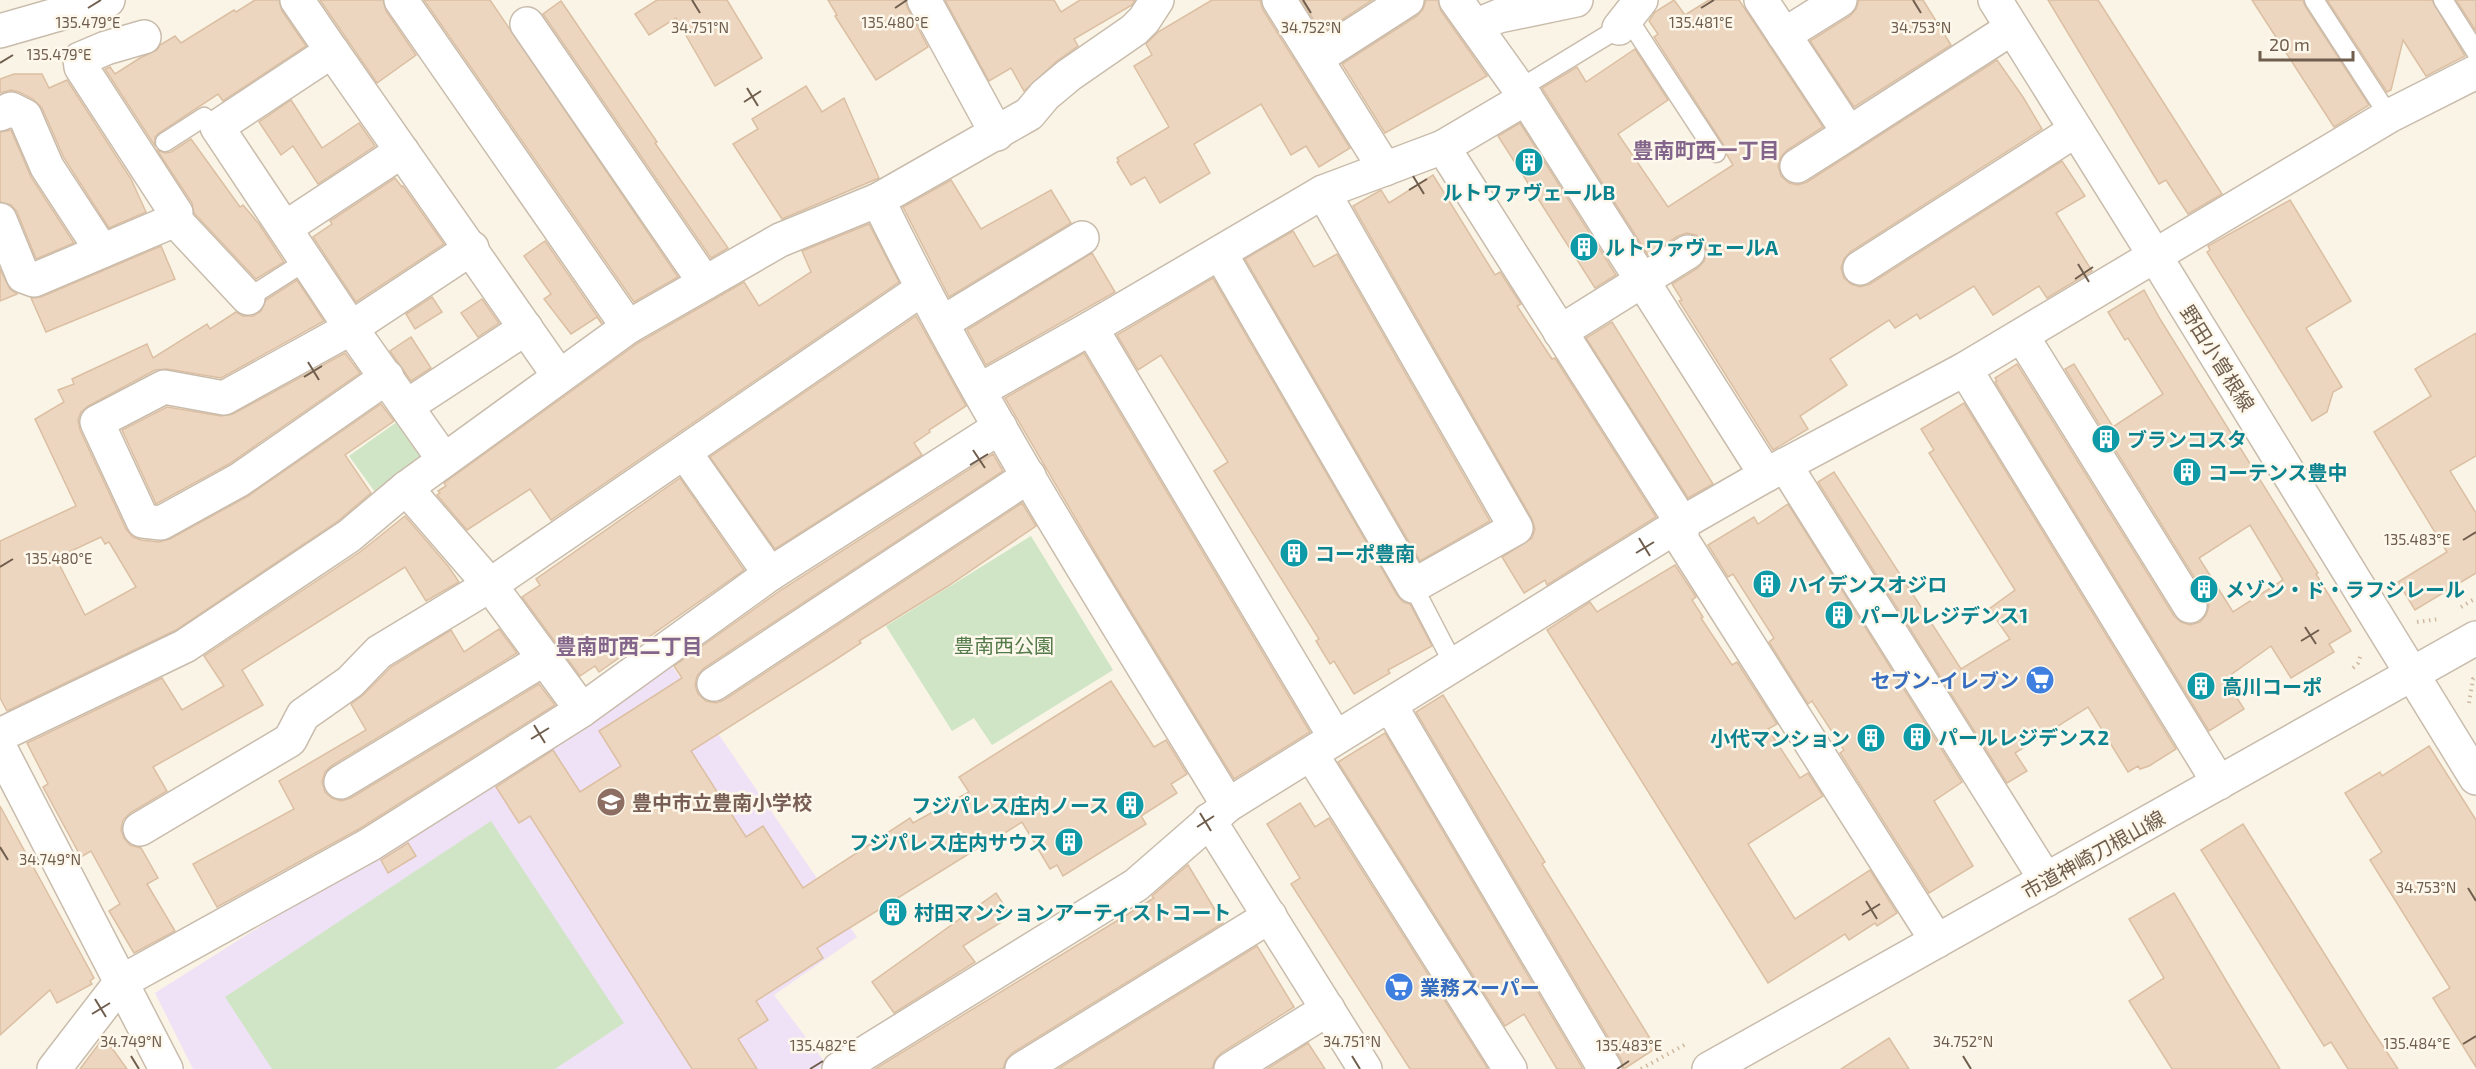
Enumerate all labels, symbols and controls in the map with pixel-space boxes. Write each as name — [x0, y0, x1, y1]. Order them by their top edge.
text: 135.479°E — [56, 13, 120, 31]
text: 135.480°E — [862, 13, 928, 31]
text: 135.481°E — [1669, 13, 1733, 31]
text: 34.751°N — [671, 18, 729, 36]
text: 34.752°N — [1281, 18, 1341, 36]
text: 34.753°N — [1891, 18, 1951, 36]
scale bar — [2260, 24, 2353, 62]
text: 20 m — [2269, 33, 2310, 55]
text: 135.479°E — [27, 45, 91, 63]
district label: 豊南町西一丁目 — [1633, 137, 1780, 162]
building icon: ルトワァヴェールB — [1513, 146, 1545, 178]
place label: ルトワァヴェールB — [1443, 180, 1615, 204]
building icon: ルトワァヴェールA — [1568, 231, 1600, 263]
place label: ルトワァヴェールA — [1605, 235, 1779, 259]
street label: 野田小曽根線 — [2176, 301, 2260, 415]
building icon: ブランコスタ — [2090, 423, 2122, 455]
place label: ブランコスタ — [2127, 427, 2247, 451]
building icon: コーテンス豊中 — [2171, 456, 2203, 488]
place label: コーテンス豊中 — [2208, 460, 2348, 484]
text: 135.483°E — [2384, 530, 2450, 548]
building icon: コーポ豊南 — [1278, 537, 1310, 569]
place label: コーポ豊南 — [1315, 541, 1415, 565]
text: 135.480°E — [26, 549, 92, 567]
building icon: ハイデンスオジロ — [1751, 568, 1783, 600]
place label: ハイデンスオジロ — [1788, 572, 1947, 596]
building icon: メゾン・ド・ラフシレール — [2188, 573, 2220, 605]
place label: メゾン・ド・ラフシレール — [2225, 577, 2465, 601]
building icon: パールレジデンス1 — [1823, 599, 1855, 631]
place label: パールレジデンス1 — [1860, 603, 2028, 627]
district label: 豊南町西二丁目 — [556, 633, 703, 658]
park label: 豊南西公園 — [954, 633, 1054, 657]
supermarket icon: セブン-イレブン — [2024, 664, 2056, 696]
place label: セブン-イレブン — [1871, 668, 2019, 692]
building icon: 高川コーポ — [2185, 670, 2217, 702]
place label: 高川コーポ — [2222, 674, 2322, 698]
building icon: パールレジデンス2 — [1901, 721, 1933, 753]
building icon: 小代マンション — [1855, 722, 1887, 754]
place label: パールレジデンス2 — [1938, 725, 2109, 749]
place label: 小代マンション — [1710, 726, 1850, 750]
school or university icon: 豊中市立豊南小学校 — [595, 786, 627, 818]
building icon: フジパレス庄内ノース — [1114, 789, 1146, 821]
place label: 豊中市立豊南小学校 — [632, 790, 812, 814]
place label: フジパレス庄内ノース — [911, 793, 1109, 817]
street label: 市道神崎刀根山線 — [2017, 805, 2169, 903]
building icon: フジパレス庄内サウス — [1053, 826, 1085, 858]
place label: フジパレス庄内サウス — [849, 830, 1048, 854]
text: 34.749°N — [19, 850, 81, 868]
text: 34.753°N — [2396, 878, 2456, 896]
building icon: 村田マンションアーティストコート — [877, 896, 909, 928]
place label: 村田マンションアーティストコート — [914, 900, 1232, 924]
supermarket icon: 業務スーパー — [1383, 971, 1415, 1003]
place label: 業務スーパー — [1420, 975, 1540, 999]
text: 34.749°N — [100, 1032, 162, 1050]
text: 34.751°N — [1323, 1032, 1381, 1050]
text: 34.752°N — [1933, 1032, 1993, 1050]
text: 135.484°E — [2383, 1034, 2451, 1052]
text: 135.482°E — [790, 1036, 856, 1054]
text: 135.483°E — [1596, 1036, 1662, 1054]

